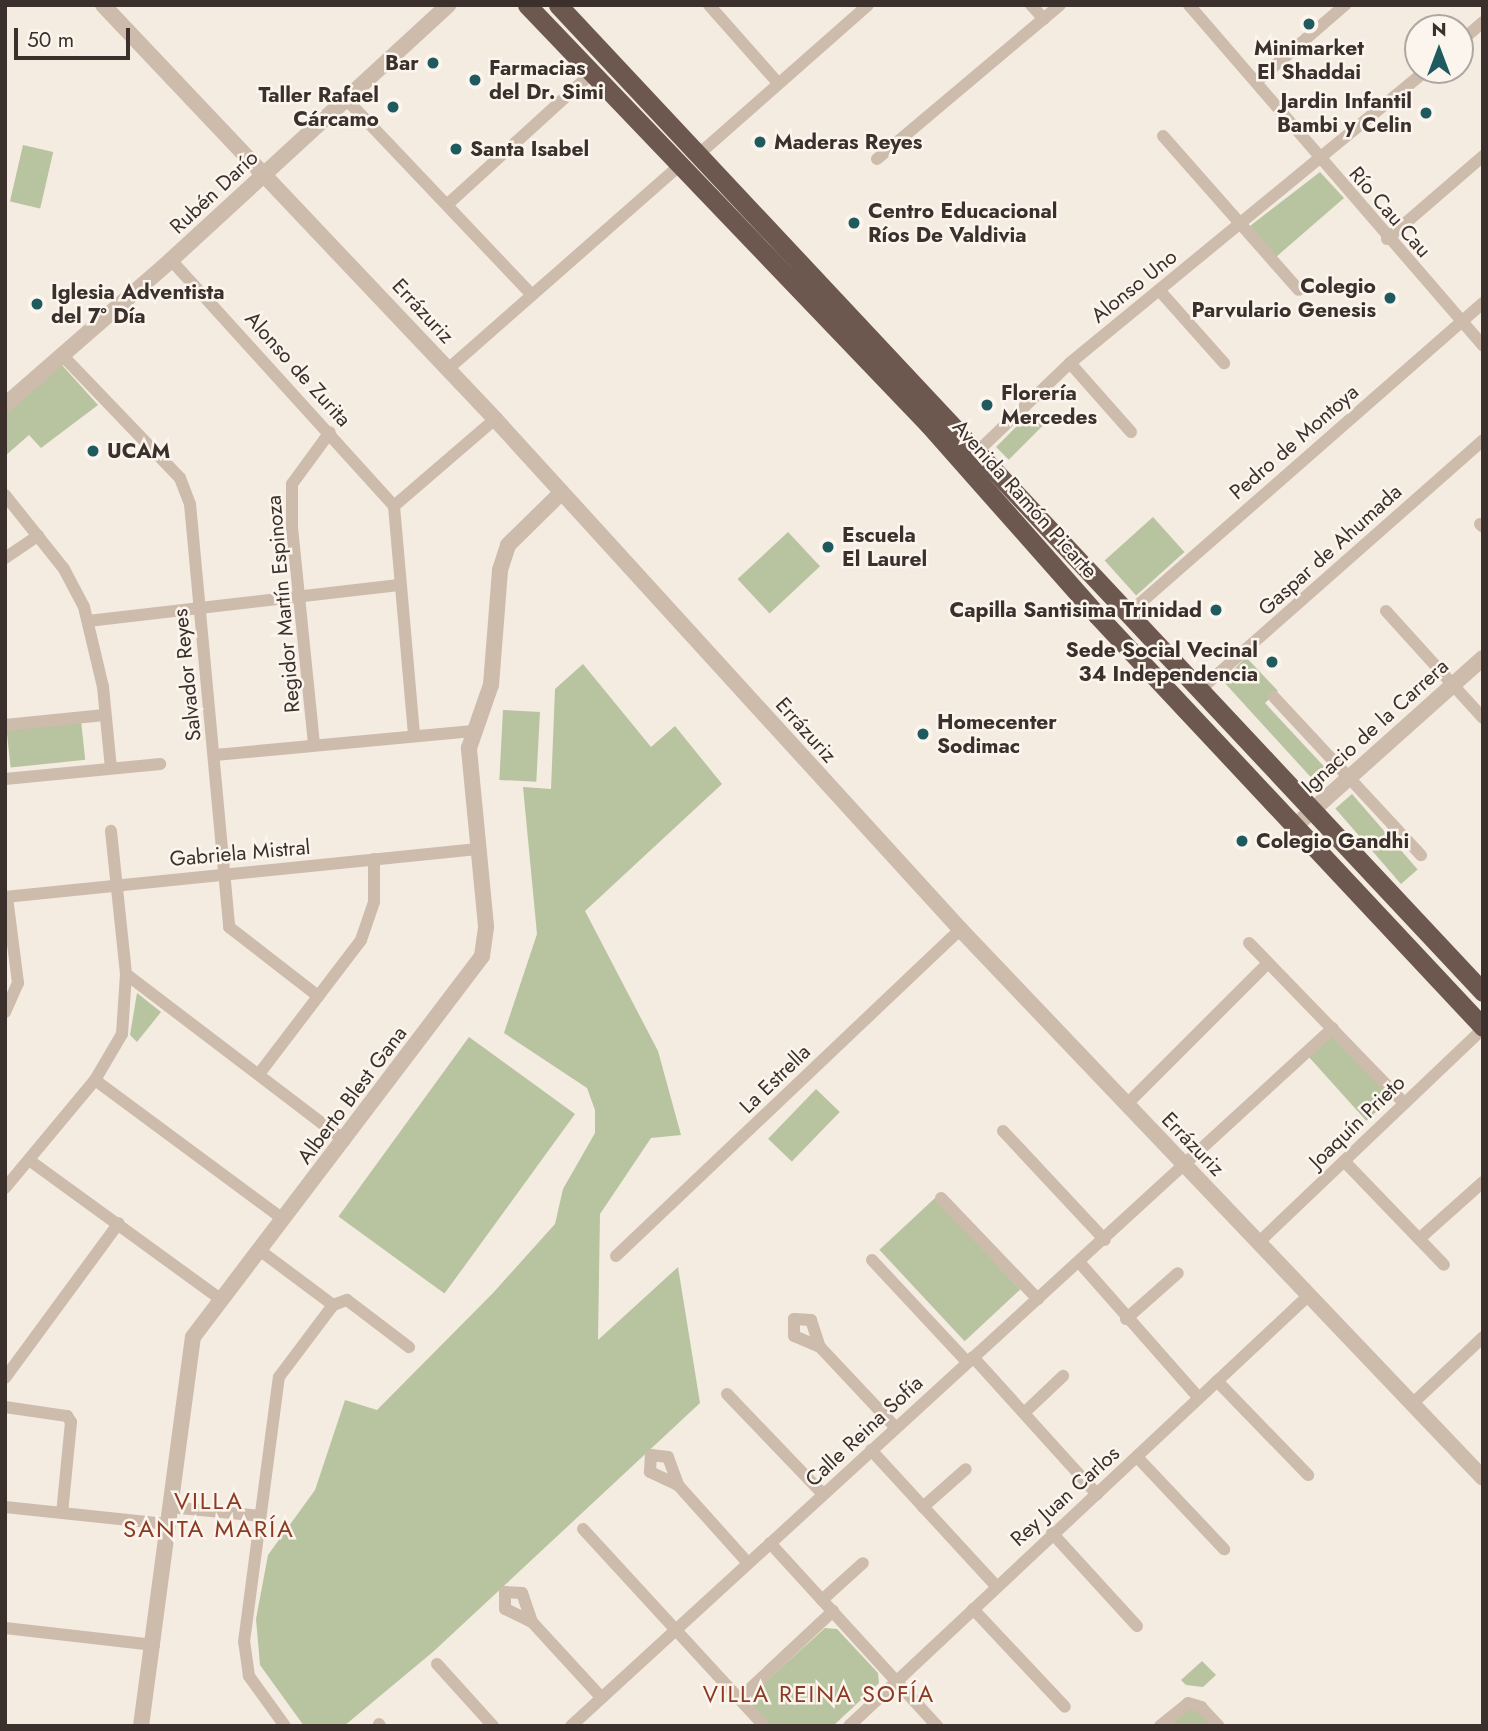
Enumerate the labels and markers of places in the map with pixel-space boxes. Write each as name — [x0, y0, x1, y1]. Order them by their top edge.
marker: Minimarket El Shaddai — [1301, 16, 1317, 32]
place label: Minimarket El Shaddai — [1254, 35, 1364, 85]
place label: Bar — [385, 50, 419, 76]
marker: Bar — [425, 55, 441, 71]
place label: Farmacias del Dr. Simi — [489, 55, 604, 105]
marker: Farmacias del Dr. Simi — [467, 72, 483, 88]
place label: Taller Rafael Cárcamo — [259, 82, 379, 132]
place label: Jardin Infantil Bambi y Celin — [1277, 88, 1412, 138]
marker: Taller Rafael Cárcamo — [385, 99, 401, 115]
marker: Jardin Infantil Bambi y Celin — [1418, 105, 1434, 121]
place label: Maderas Reyes — [774, 129, 922, 155]
marker: Maderas Reyes — [752, 134, 768, 150]
place label: Santa Isabel — [470, 136, 589, 162]
marker: Santa Isabel — [448, 141, 464, 157]
place label: Centro Educacional Ríos De Valdivia — [868, 198, 1058, 248]
marker: Centro Educacional Ríos De Valdivia — [846, 215, 862, 231]
place label: Colegio Parvulario Genesis — [1192, 273, 1376, 323]
place label: Iglesia Adventista del 7° Día — [51, 279, 225, 329]
marker: Colegio Parvulario Genesis — [1382, 290, 1398, 306]
marker: Iglesia Adventista del 7° Día — [29, 296, 45, 312]
place label: Florería Mercedes — [1001, 380, 1097, 430]
marker: Florería Mercedes — [979, 397, 995, 413]
place label: UCAM — [107, 438, 170, 464]
marker: UCAM — [85, 443, 101, 459]
place label: Escuela El Laurel — [842, 522, 927, 572]
marker: Escuela El Laurel — [820, 539, 836, 555]
place label: Capilla Santisima Trinidad — [949, 597, 1202, 623]
marker: Capilla Santisima Trinidad — [1208, 602, 1224, 618]
place label: Sede Social Vecinal 34 Independencia — [1066, 637, 1258, 687]
marker: Sede Social Vecinal 34 Independencia — [1264, 654, 1280, 670]
place label: Homecenter Sodimac — [937, 709, 1057, 759]
marker: Homecenter Sodimac — [915, 726, 931, 742]
place label: Colegio Gandhi — [1256, 828, 1409, 854]
marker: Colegio Gandhi — [1234, 833, 1250, 849]

